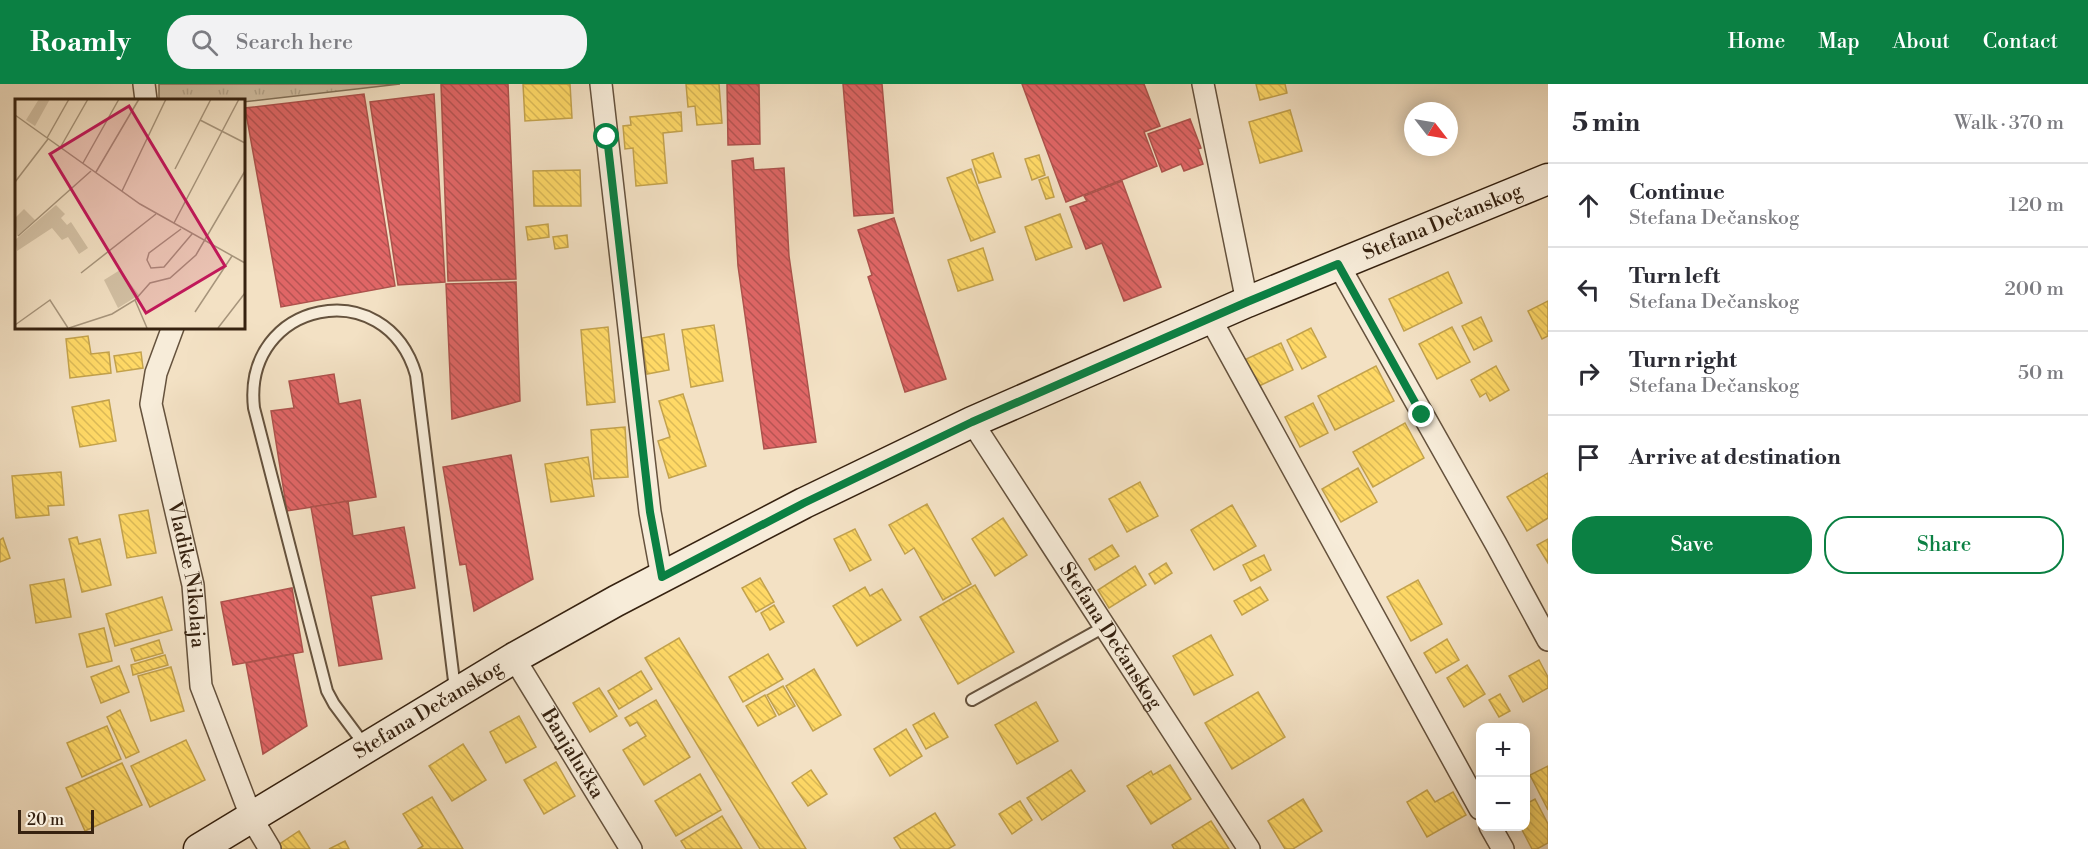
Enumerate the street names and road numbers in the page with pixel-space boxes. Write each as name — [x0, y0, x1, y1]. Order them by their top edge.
street label: Stefana Dečanskog — [1359, 178, 1527, 266]
street label: Vladike Nikolaja — [161, 498, 211, 650]
street label: Stefana Dečanskog — [1054, 558, 1168, 715]
street label: Stefana Dečanskog — [349, 655, 508, 765]
street label: Banjalučka — [535, 703, 610, 804]

